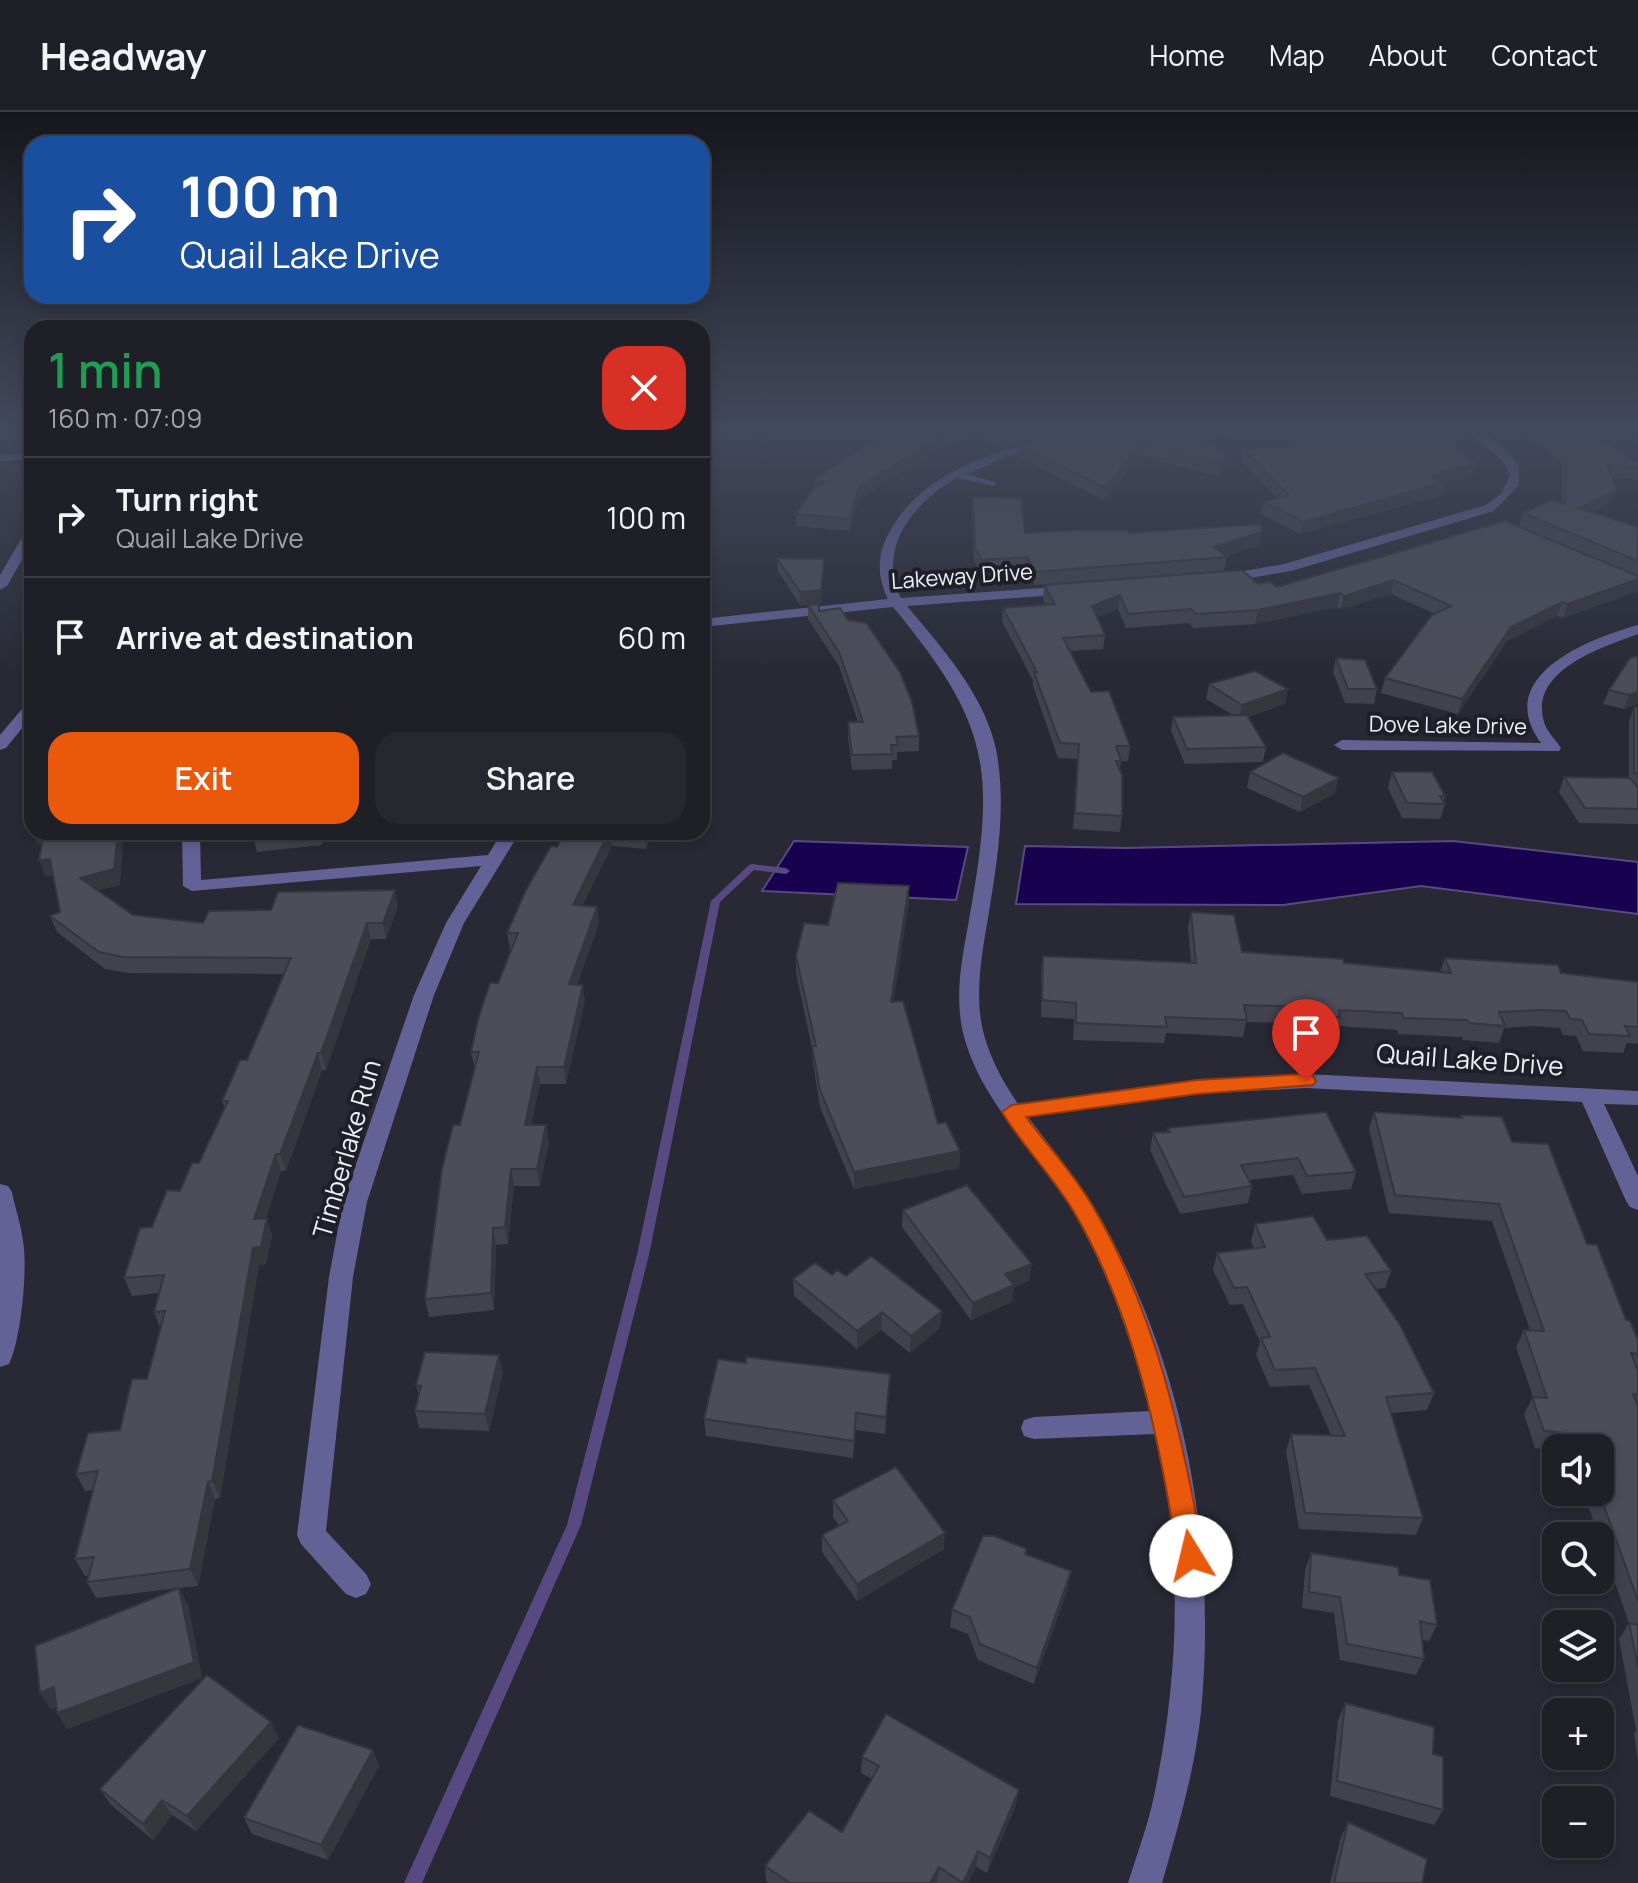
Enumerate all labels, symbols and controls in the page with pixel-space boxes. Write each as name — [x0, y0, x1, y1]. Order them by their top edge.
text: Headway — [40, 29, 207, 81]
text: Home — [1149, 36, 1225, 74]
text: Map — [1269, 36, 1325, 74]
text: About — [1369, 36, 1447, 74]
text: Contact — [1491, 36, 1598, 74]
text: 100 m — [180, 157, 340, 234]
icon: right — [48, 168, 152, 272]
text: Quail Lake Drive — [180, 230, 440, 279]
text: 1 min — [48, 337, 162, 402]
button: close — [602, 346, 686, 430]
text: 160 m · 07:09 — [48, 400, 202, 436]
text: Turn right — [116, 479, 259, 520]
icon: right — [48, 495, 92, 539]
text: 100 m — [606, 497, 686, 538]
text: Quail Lake Drive — [116, 520, 304, 556]
street label: Lakeway Drive — [890, 556, 1034, 596]
icon: arrive — [48, 615, 92, 659]
text: Arrive at destination — [116, 617, 414, 658]
text: 60 m — [618, 617, 686, 658]
street label: Dove Lake Drive — [1369, 709, 1527, 741]
button: Exit — [48, 732, 359, 824]
button: Share — [375, 732, 686, 824]
pin — [1272, 999, 1340, 1081]
icon: arrive — [1284, 1011, 1328, 1055]
street label: Quail Lake Drive — [1375, 1035, 1565, 1084]
street label: Timberlake Run — [303, 1055, 389, 1242]
map controls — [1542, 1434, 1614, 1858]
button: sound — [1542, 1434, 1614, 1506]
position arrow — [1149, 1514, 1233, 1598]
button: search — [1542, 1522, 1614, 1594]
button: layers — [1542, 1610, 1614, 1682]
button: + — [1542, 1698, 1614, 1770]
button: − — [1542, 1786, 1614, 1858]

